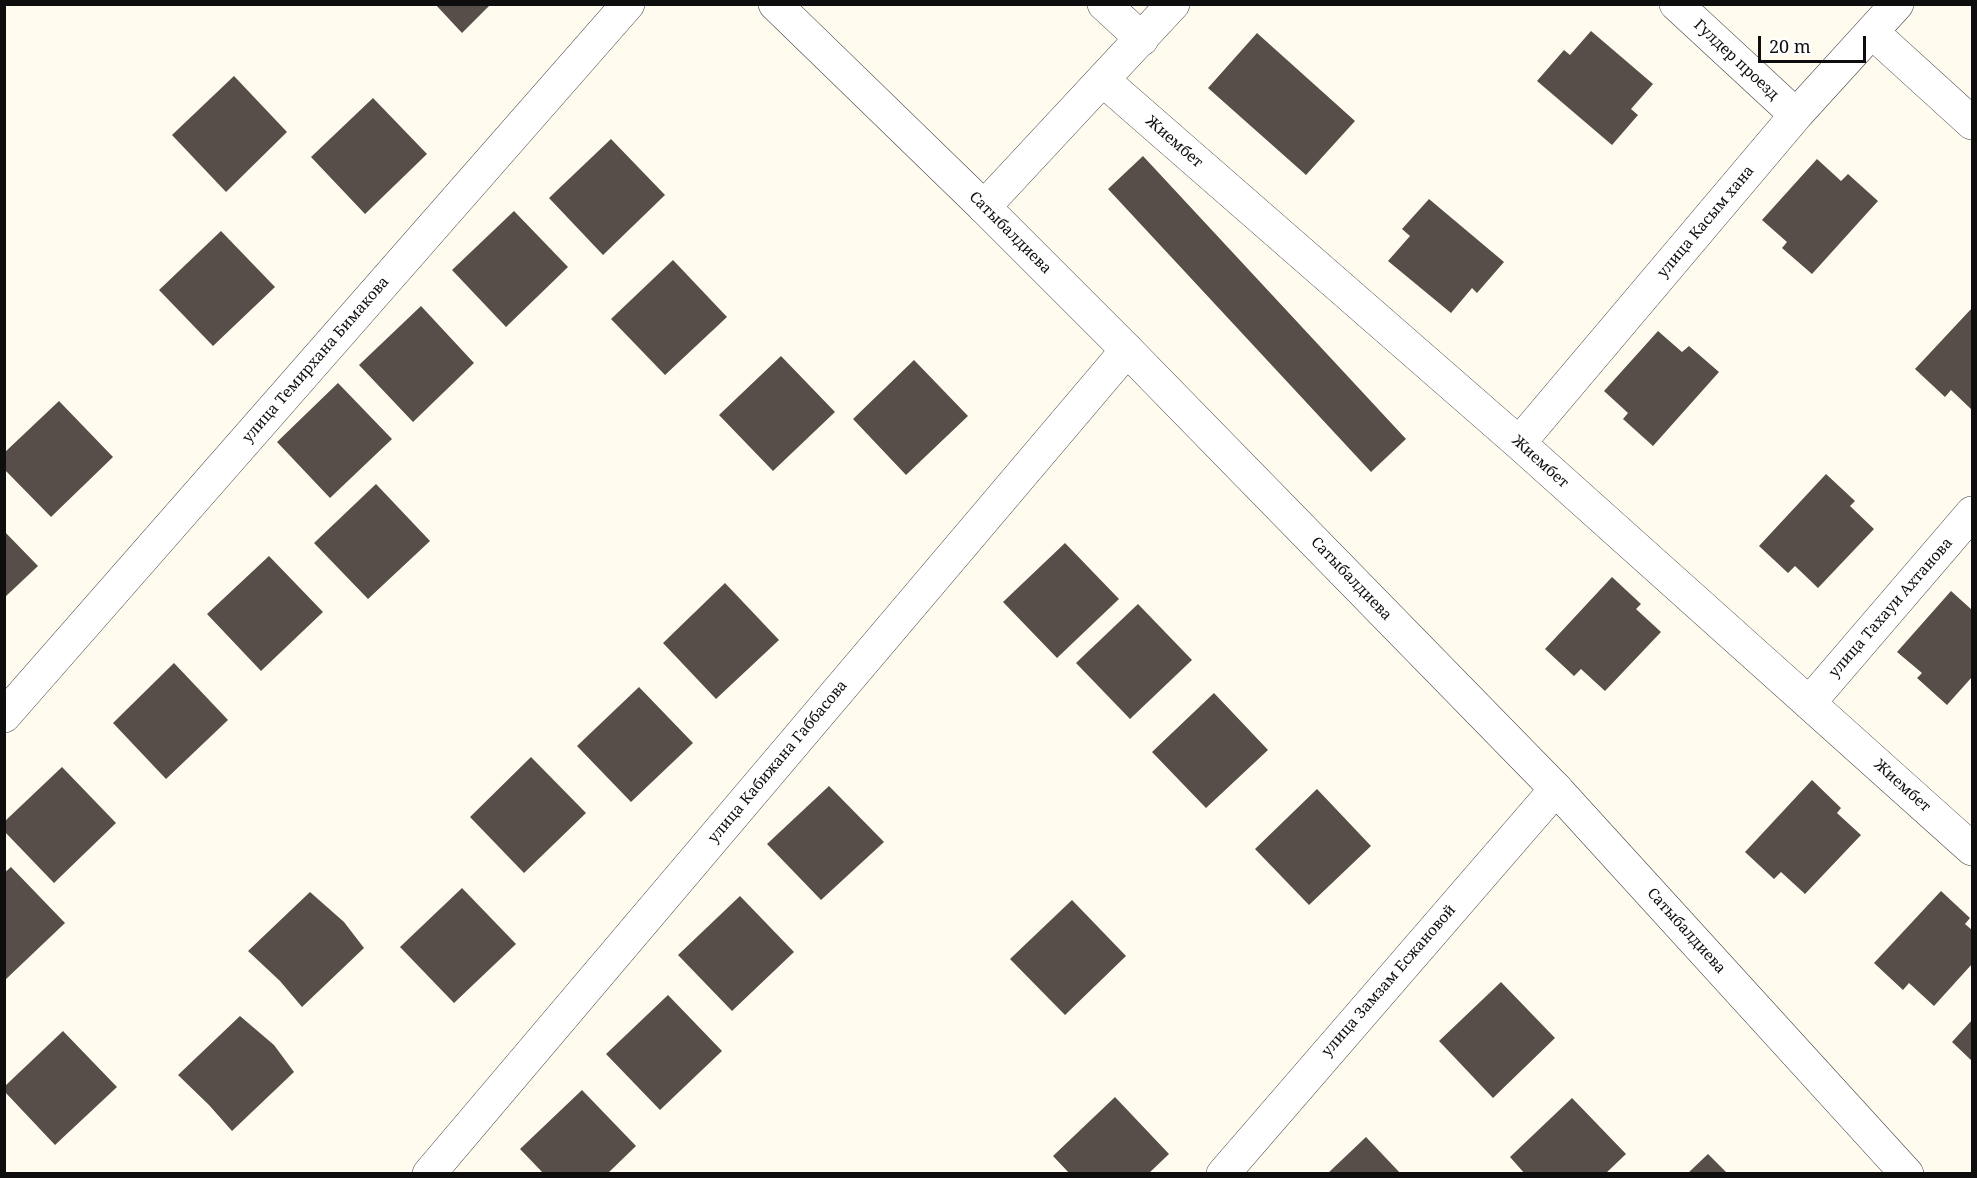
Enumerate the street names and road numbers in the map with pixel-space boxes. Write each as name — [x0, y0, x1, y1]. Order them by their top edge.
street label: Гулдер проезд — [1690, 16, 1782, 104]
street label: Жиембет — [1142, 112, 1206, 172]
street label: улица Касым хана — [1654, 162, 1758, 282]
street label: Сатыбалдиева — [965, 188, 1055, 278]
street label: улица Темирхана Бимакова — [239, 273, 393, 447]
street label: Жиембет — [1508, 432, 1572, 492]
street label: Сатыбалдиева — [1307, 534, 1395, 624]
street label: улица Тахауи Ахтанова — [1825, 534, 1957, 682]
street label: улица Кабижана Габбасова — [705, 677, 851, 847]
street label: Жиембет — [1870, 756, 1934, 816]
street label: Сатыбалдиева — [1643, 885, 1729, 977]
street label: улица Замзам Есжановой — [1318, 901, 1460, 1061]

